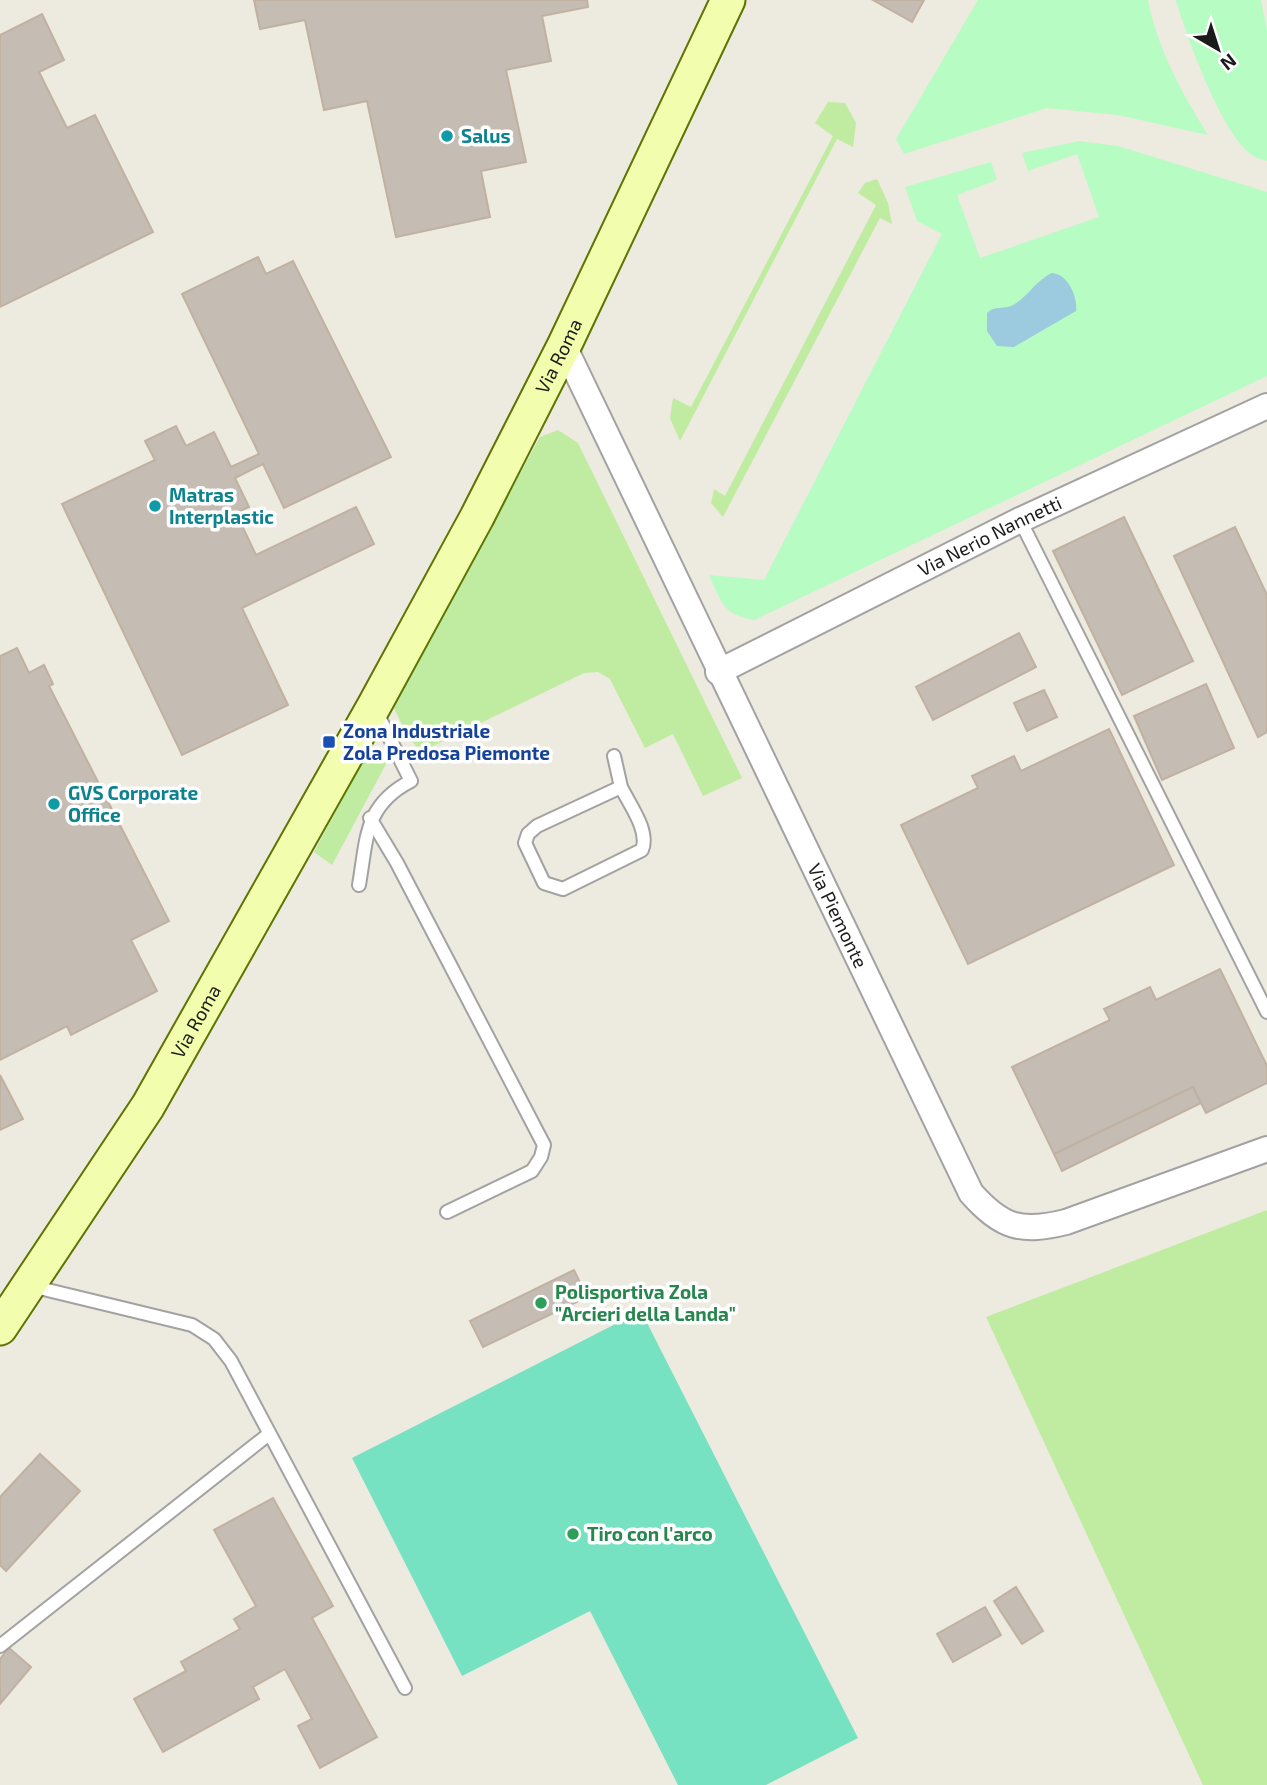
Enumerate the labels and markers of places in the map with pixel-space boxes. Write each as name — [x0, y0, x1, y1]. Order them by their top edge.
place label: Salus — [461, 124, 511, 147]
marker: Salus — [439, 128, 455, 144]
place label: Matras Interplastic — [169, 483, 274, 528]
marker: Matras Interplastic — [147, 498, 163, 514]
place label: Zona Industriale Zola Predosa Piemonte — [343, 719, 550, 764]
marker: Zona Industriale Zola Predosa Piemonte — [321, 734, 337, 750]
place label: GVS Corporate Office — [68, 781, 198, 826]
marker: GVS Corporate Office — [46, 796, 62, 812]
place label: Polisportiva Zola "Arcieri della Landa" — [555, 1280, 736, 1325]
marker: Polisportiva Zola "Arcieri della Landa" — [533, 1295, 549, 1311]
place label: Tiro con l'arco — [587, 1522, 713, 1545]
marker: Tiro con l'arco — [565, 1526, 581, 1542]

